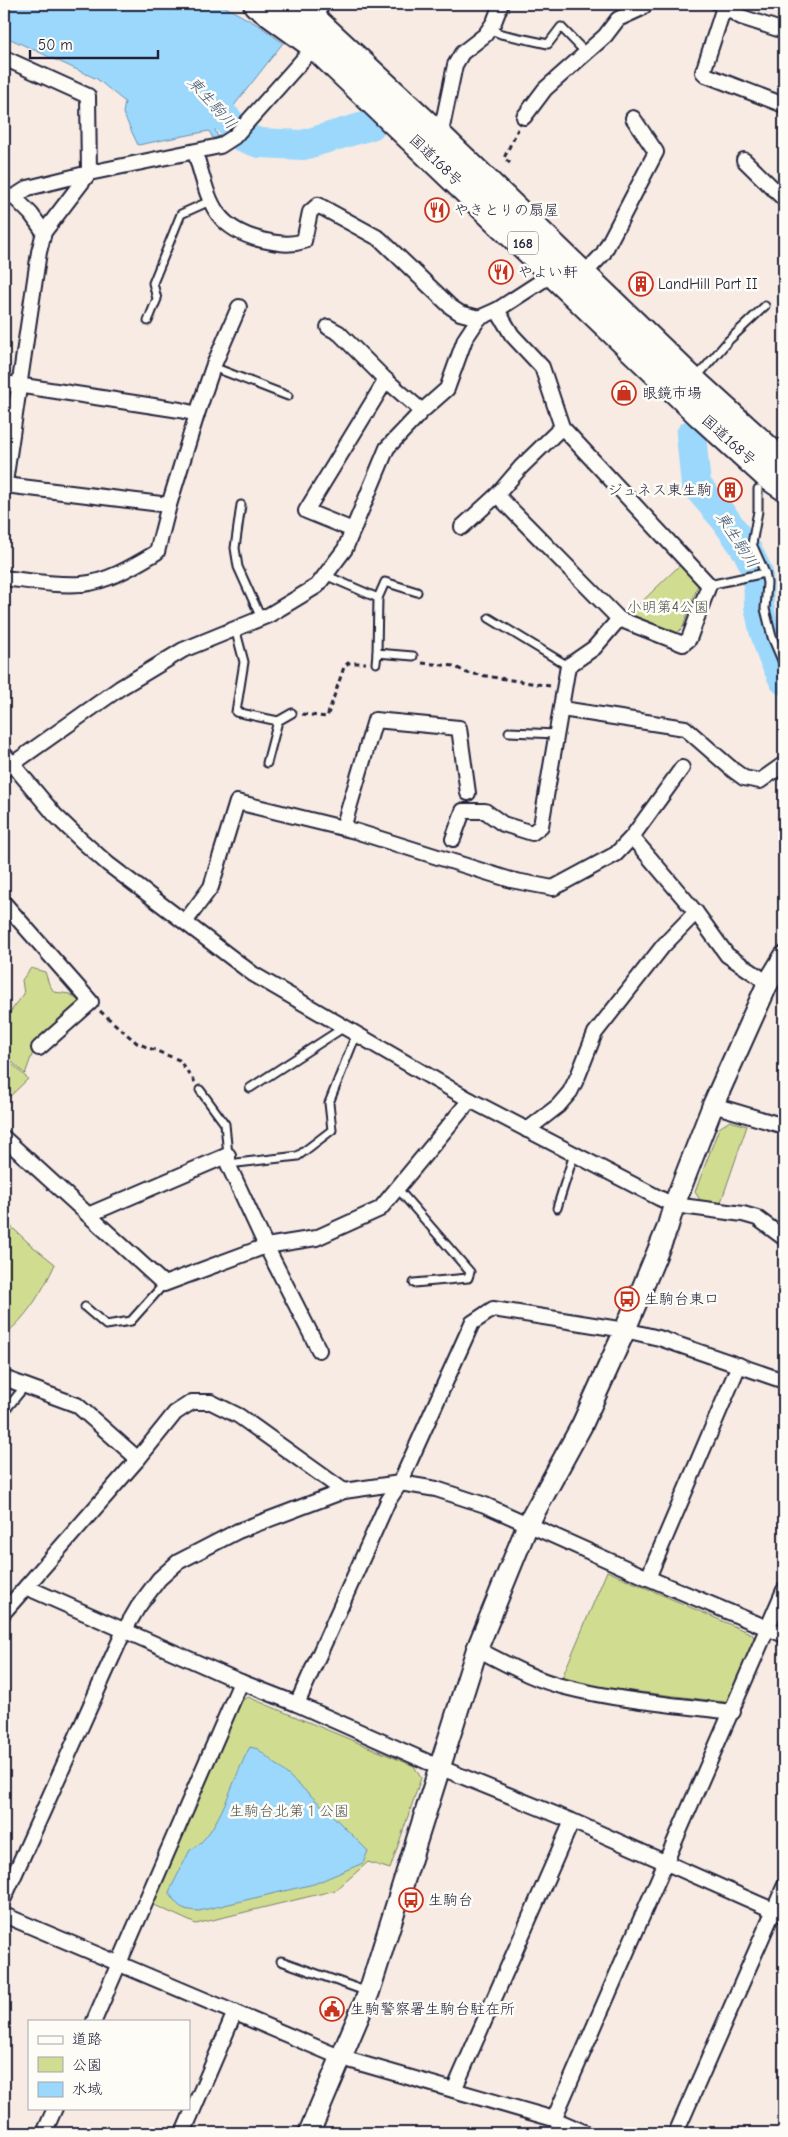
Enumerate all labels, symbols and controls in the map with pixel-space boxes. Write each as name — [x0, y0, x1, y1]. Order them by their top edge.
scale bar — [30, 28, 158, 60]
text: 50 m — [38, 36, 73, 54]
water label: 東生駒川 — [184, 73, 240, 133]
street label: 国道168号 — [406, 130, 466, 190]
restaurant icon: やきとりの扇屋 — [424, 197, 450, 223]
place label: やきとりの扇屋 — [454, 201, 559, 219]
road number: 168 — [508, 232, 538, 254]
restaurant icon: やよい軒 — [488, 259, 514, 285]
place label: やよい軒 — [518, 263, 578, 281]
building icon: LandHill Part II — [628, 271, 654, 297]
place label: LandHill Part II — [658, 275, 758, 293]
shop icon: 眼鏡市場 — [611, 380, 637, 406]
place label: 眼鏡市場 — [642, 384, 702, 402]
street label: 国道168号 — [698, 411, 760, 469]
building icon: ジュネス東生駒 — [717, 477, 743, 503]
place label: ジュネス東生駒 — [607, 481, 712, 499]
water label: 東生駒川 — [712, 508, 762, 572]
park label: 小明第4公園 — [627, 598, 709, 616]
bus stop icon: 生駒台東口 — [614, 1286, 640, 1312]
place label: 生駒台東口 — [644, 1290, 719, 1308]
park label: 生駒台北第１公園 — [229, 1802, 349, 1820]
bus stop icon: 生駒台 — [398, 1887, 424, 1913]
place label: 生駒台 — [428, 1891, 473, 1909]
public building icon: 生駒警察署生駒台駐在所 — [319, 1996, 345, 2022]
place label: 生駒警察署生駒台駐在所 — [350, 2000, 515, 2018]
legend — [28, 2020, 190, 2110]
text: 道路 — [72, 2030, 102, 2048]
text: 公園 — [72, 2056, 102, 2074]
text: 水域 — [72, 2080, 102, 2098]

